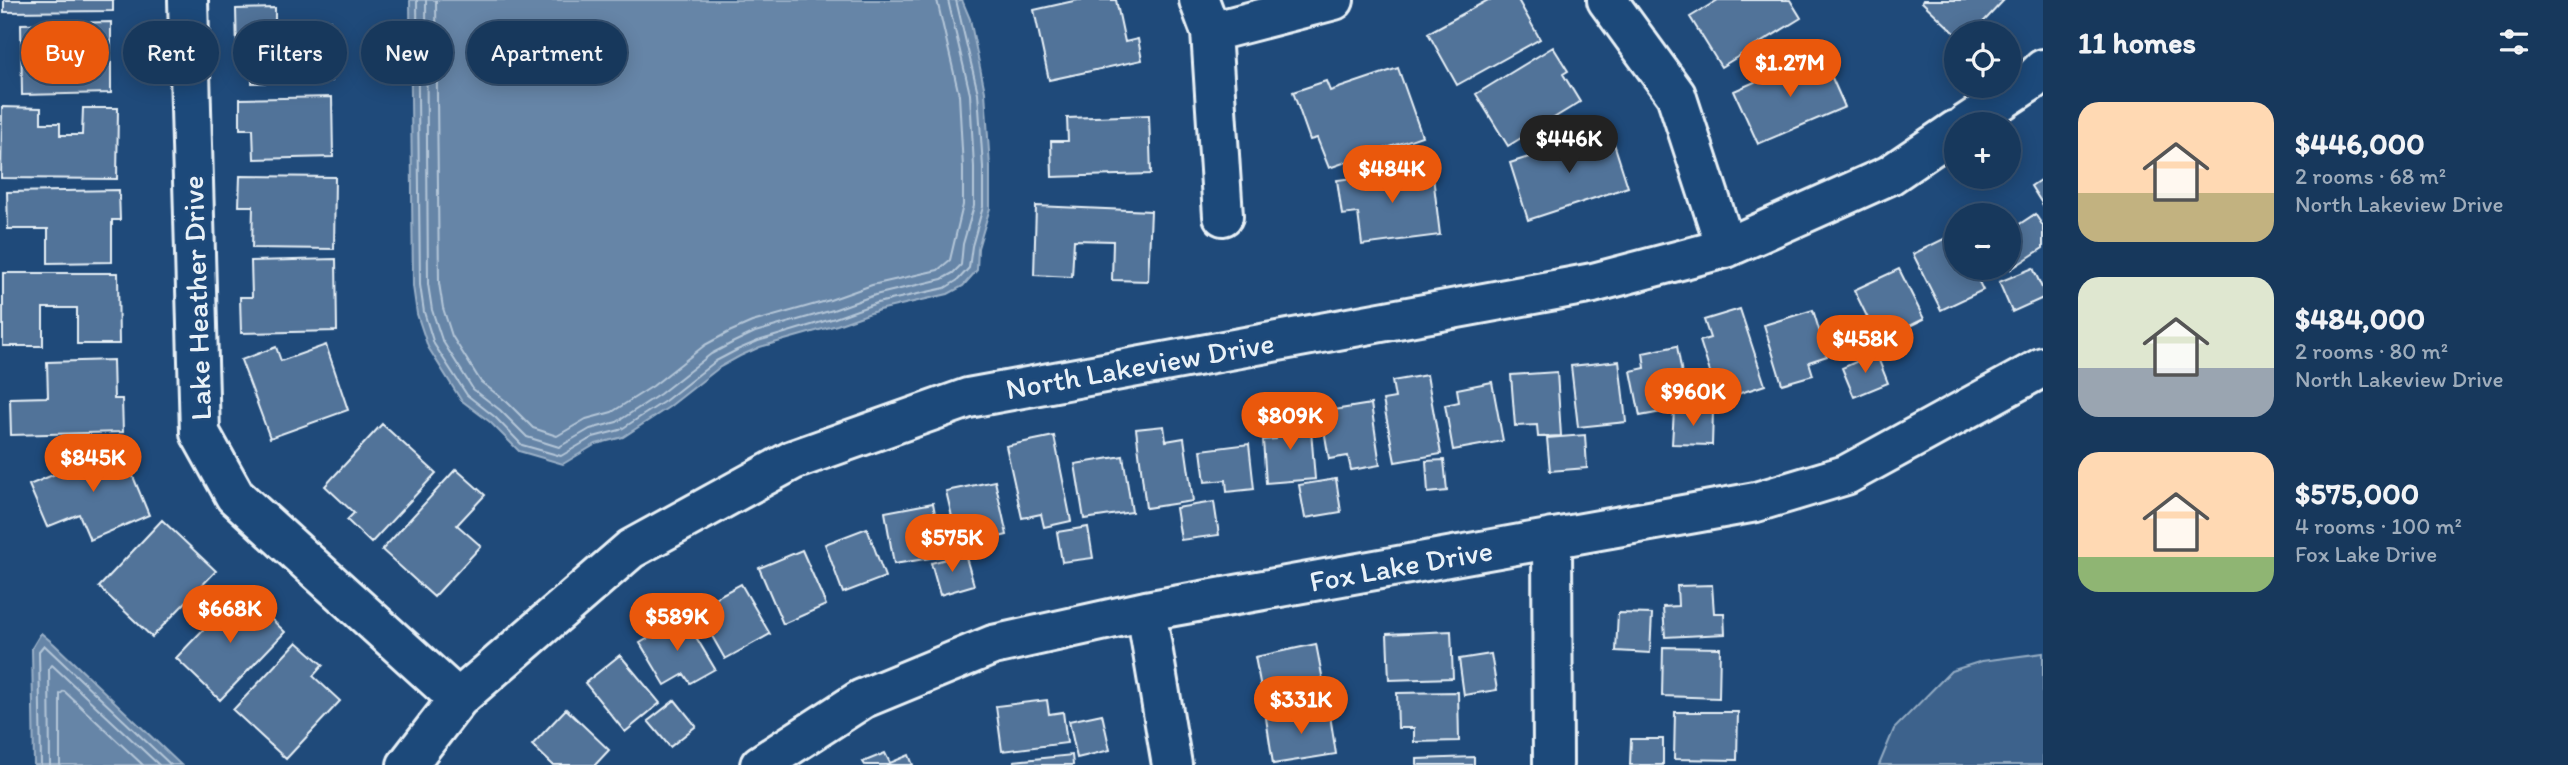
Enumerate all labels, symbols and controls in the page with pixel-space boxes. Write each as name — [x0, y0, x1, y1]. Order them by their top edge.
chip: Buy — [21, 21, 109, 84]
chip: Rent — [123, 21, 219, 84]
chip: Filters — [233, 21, 347, 84]
chip: New — [361, 21, 453, 84]
chip: Apartment — [467, 21, 627, 84]
map controls — [1944, 21, 2021, 280]
button: locate — [1944, 21, 2021, 98]
icon: filters — [2495, 23, 2533, 61]
text: 11 homes — [2078, 24, 2196, 61]
pin: $1.27M — [1733, 40, 1847, 99]
text: $1.27M — [1755, 48, 1825, 76]
button: + — [1944, 112, 2021, 189]
pin: $446K — [1520, 116, 1618, 175]
text: $446K — [1536, 124, 1602, 152]
text: $446,000 — [2295, 125, 2425, 162]
icon: home — [2134, 130, 2218, 214]
pin: $484K — [1343, 146, 1441, 205]
text: $484K — [1359, 154, 1425, 182]
text: 2 rooms · 68 m² — [2295, 162, 2446, 190]
street label: Lake Heather Drive — [174, 175, 219, 421]
text: North Lakeview Drive — [2295, 190, 2503, 218]
button: − — [1944, 203, 2021, 280]
text: $484,000 — [2295, 300, 2425, 337]
icon: home — [2134, 305, 2218, 389]
pin: $458K — [1816, 316, 1914, 375]
street label: North Lakeview Drive — [1003, 324, 1277, 407]
text: $458K — [1833, 324, 1897, 352]
text: 2 rooms · 80 m² — [2295, 337, 2448, 365]
text: North Lakeview Drive — [2295, 365, 2503, 393]
pin: $960K — [1644, 368, 1742, 428]
text: $960K — [1661, 377, 1725, 405]
pin: $809K — [1241, 392, 1339, 452]
text: $809K — [1257, 401, 1323, 429]
pin: $845K — [44, 434, 142, 494]
text: $845K — [61, 443, 125, 471]
text: $575,000 — [2295, 475, 2419, 512]
icon: home — [2134, 480, 2218, 564]
text: 4 rooms · 100 m² — [2295, 512, 2462, 540]
pin: $575K — [903, 514, 1001, 574]
text: $575K — [921, 523, 983, 551]
street label: Fox Lake Drive — [1306, 531, 1495, 600]
text: Fox Lake Drive — [2295, 540, 2437, 568]
pin: $668K — [181, 586, 279, 645]
text: $668K — [198, 594, 262, 622]
pin: $589K — [628, 594, 726, 653]
text: $589K — [645, 602, 709, 630]
pin: $331K — [1252, 676, 1350, 736]
text: $331K — [1270, 685, 1332, 713]

